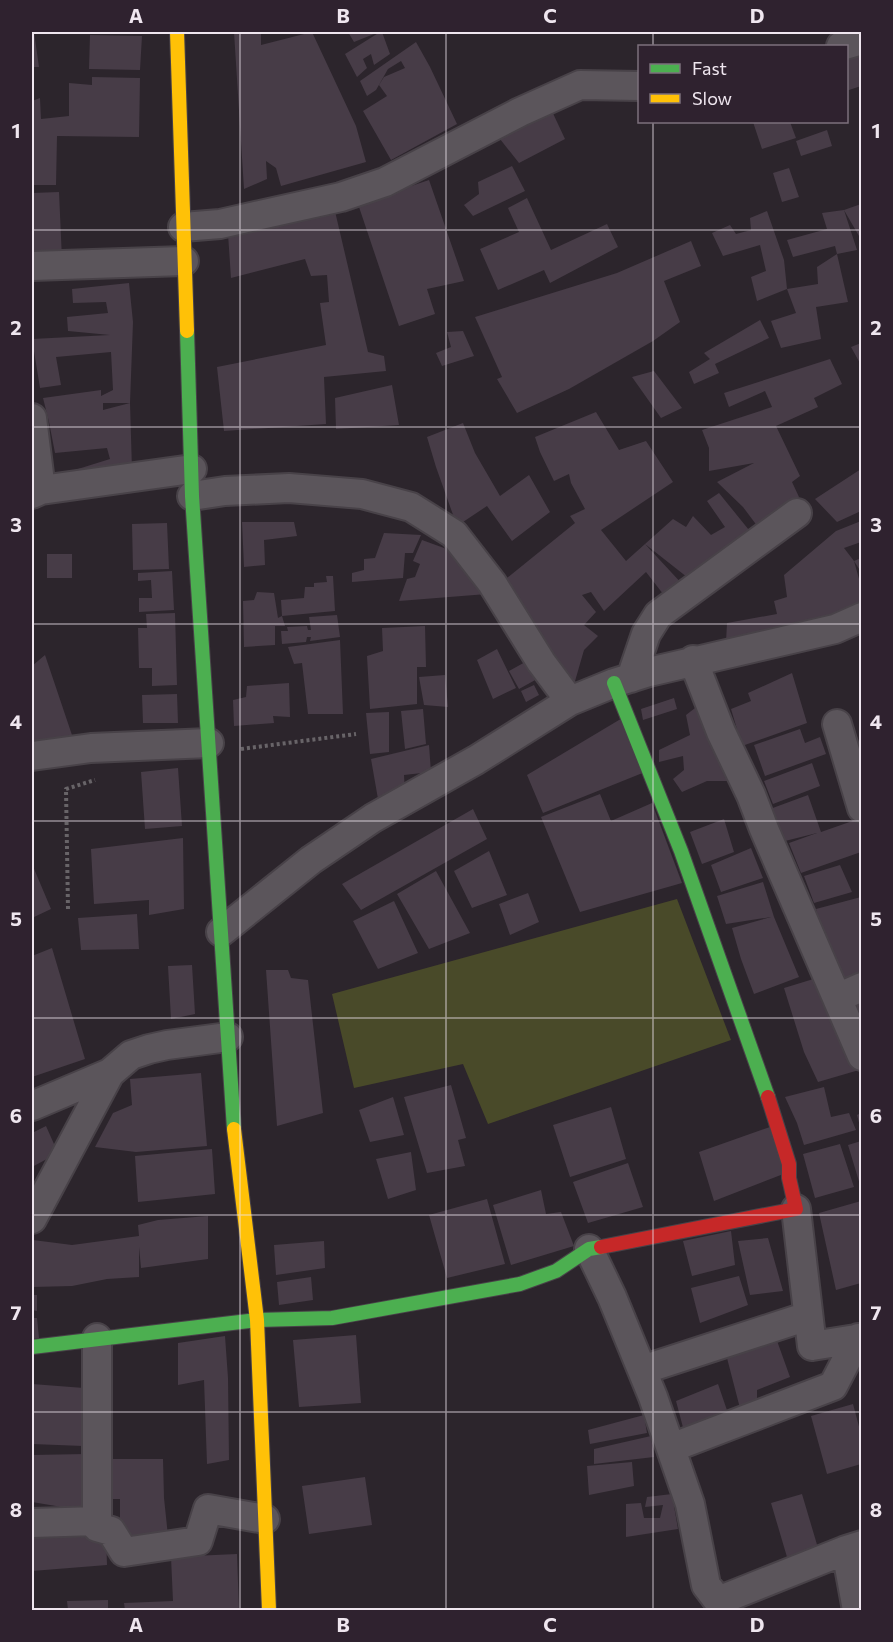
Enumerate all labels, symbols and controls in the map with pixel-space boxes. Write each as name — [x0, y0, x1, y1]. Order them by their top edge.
text: A — [129, 3, 143, 27]
text: B — [336, 3, 350, 27]
text: C — [543, 3, 557, 27]
text: D — [750, 3, 764, 27]
legend — [638, 45, 848, 123]
text: Fast — [692, 57, 727, 79]
text: Slow — [692, 87, 732, 109]
text: 1 — [11, 118, 21, 142]
text: 1 — [871, 118, 881, 142]
text: 2 — [10, 315, 22, 339]
text: 2 — [870, 315, 882, 339]
text: 3 — [10, 512, 22, 536]
text: 3 — [870, 512, 882, 536]
text: 4 — [10, 709, 22, 733]
text: 4 — [870, 709, 882, 733]
text: 5 — [10, 906, 22, 930]
text: 5 — [870, 906, 882, 930]
text: 6 — [10, 1103, 22, 1127]
text: 6 — [870, 1103, 882, 1127]
text: 7 — [11, 1300, 22, 1324]
text: 7 — [871, 1300, 882, 1324]
text: 8 — [10, 1497, 22, 1521]
text: 8 — [870, 1497, 882, 1521]
text: A — [129, 1612, 143, 1636]
text: B — [336, 1612, 350, 1636]
text: C — [543, 1612, 557, 1636]
text: D — [750, 1612, 764, 1636]

